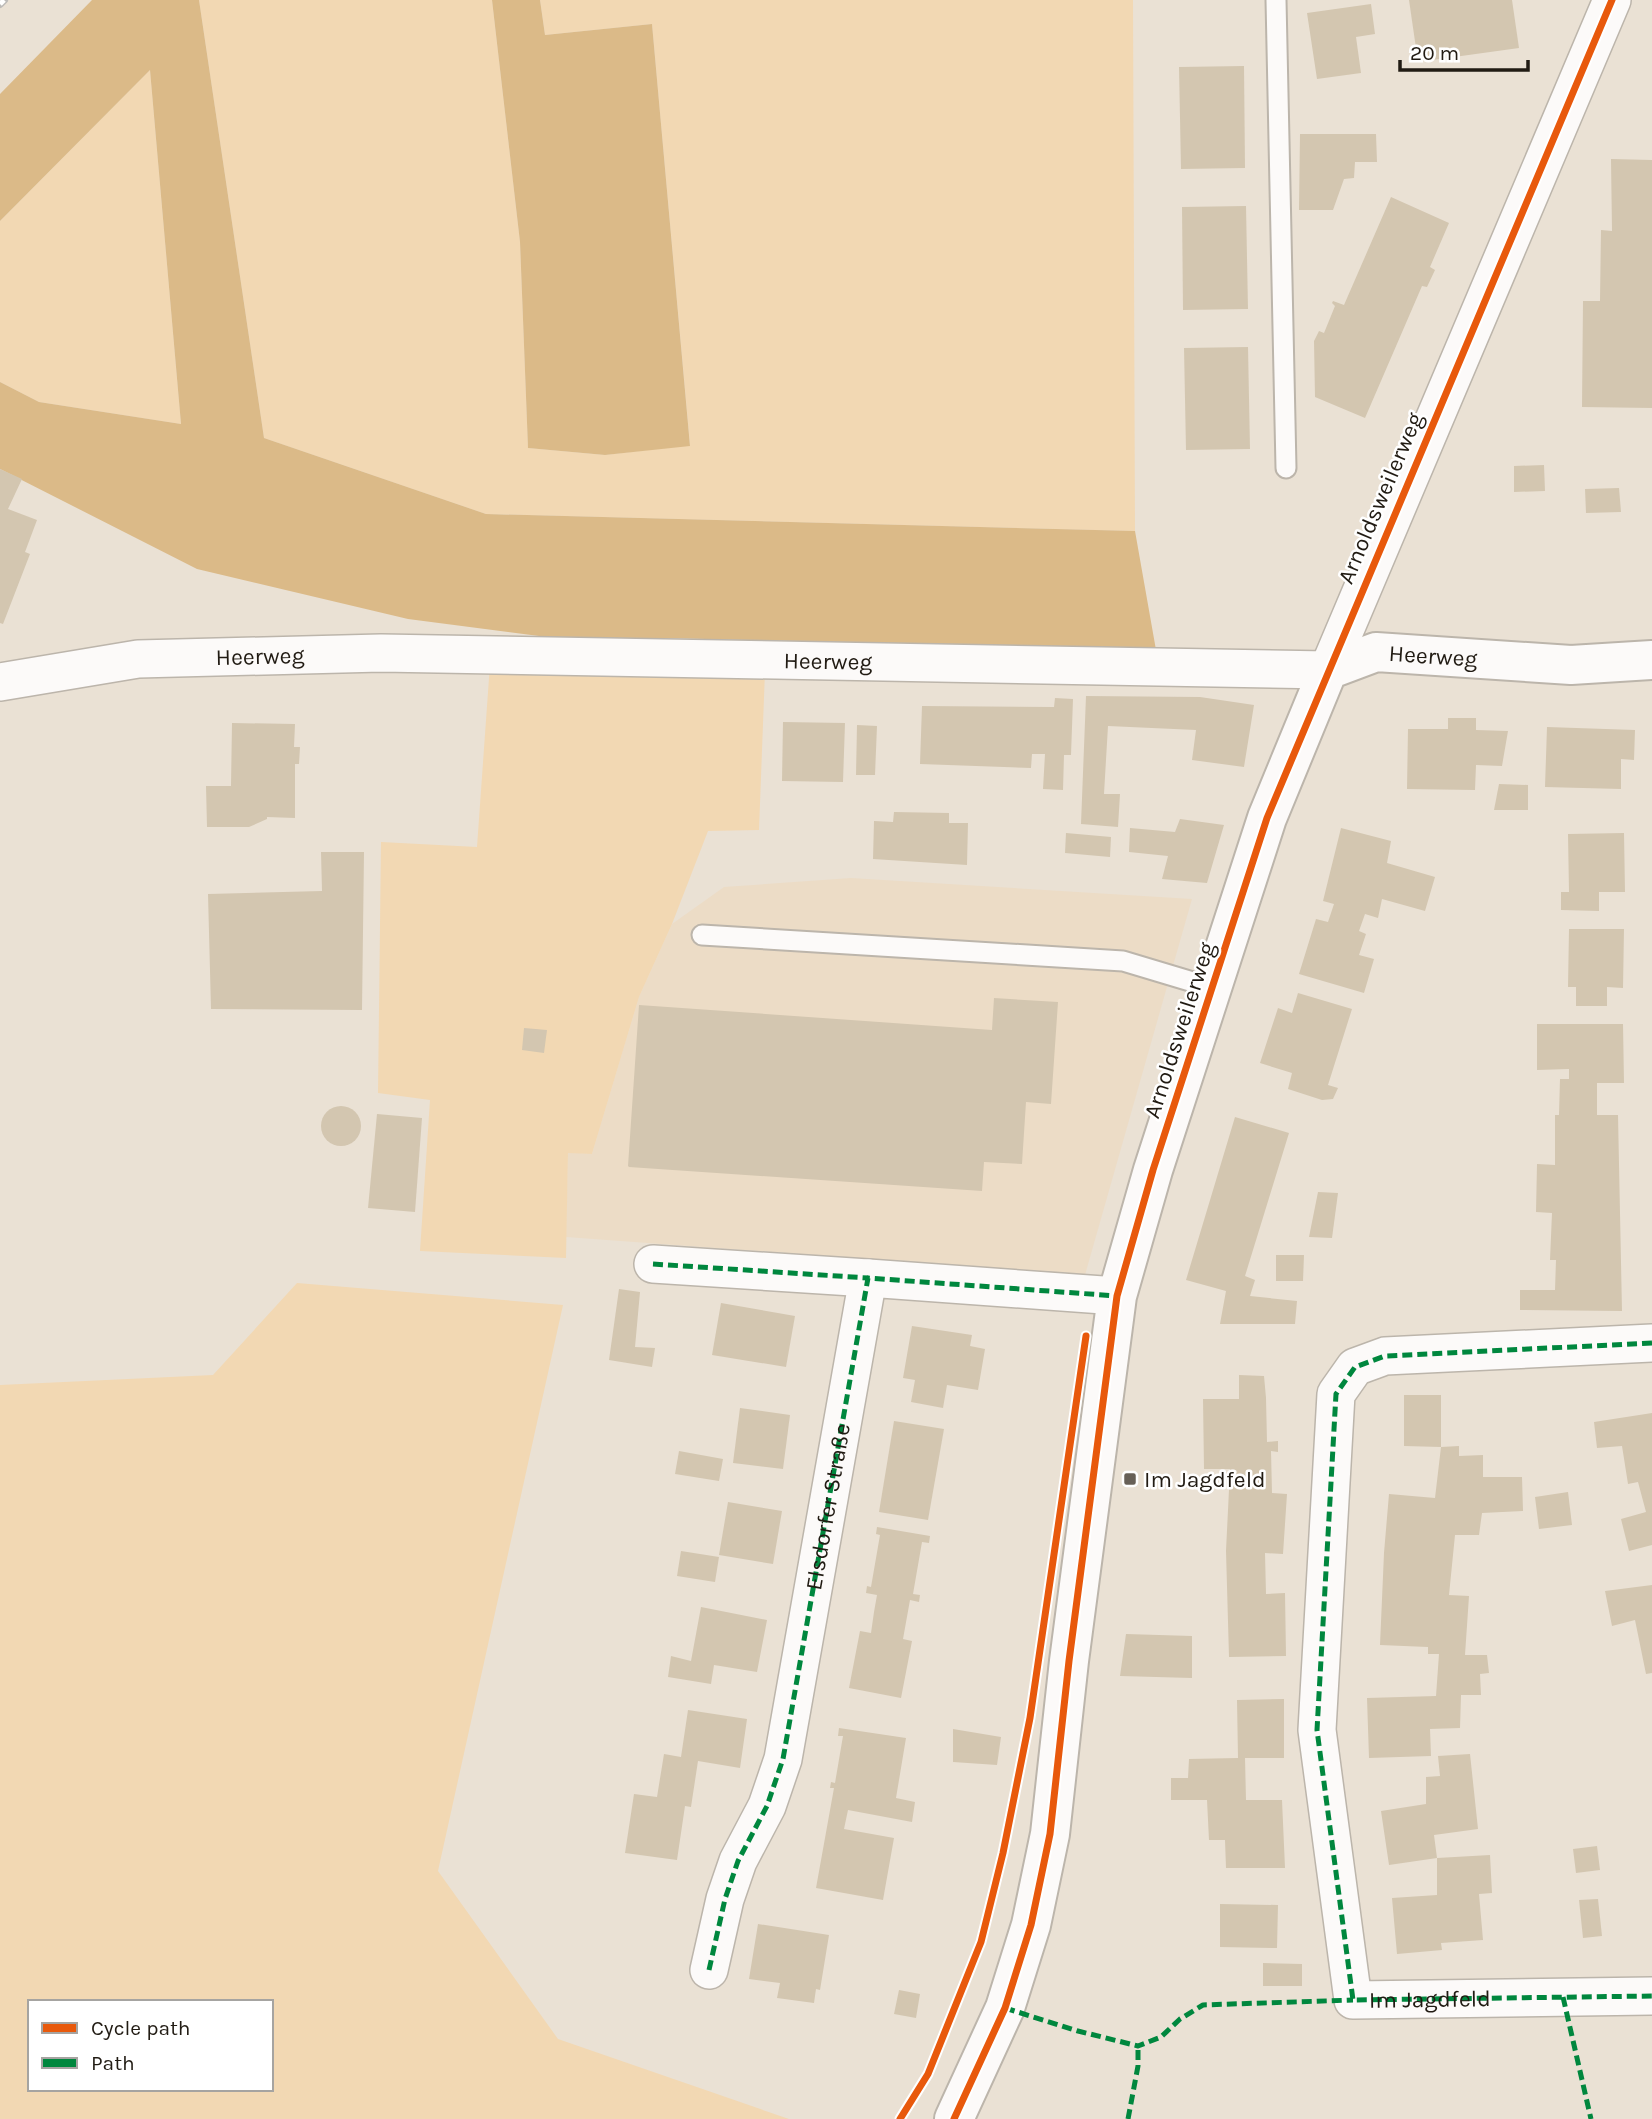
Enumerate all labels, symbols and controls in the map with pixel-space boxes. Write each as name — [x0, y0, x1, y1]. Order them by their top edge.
scale bar — [1400, 28, 1528, 72]
text: 20 m — [1410, 41, 1459, 65]
street label: Arnoldsweilerweg — [1332, 408, 1429, 588]
street label: Heerweg — [1388, 640, 1478, 673]
street label: Heerweg — [215, 642, 305, 671]
street label: Heerweg — [783, 647, 873, 676]
street label: Arnoldsweilerweg — [1138, 939, 1221, 1122]
street label: Elsdorfer Straße — [800, 1421, 856, 1592]
place label: Im Jagdfeld — [1144, 1466, 1266, 1493]
marker: Im Jagdfeld — [1122, 1471, 1138, 1487]
street label: Im Jagdfeld — [1369, 1985, 1491, 2014]
legend — [28, 2000, 273, 2091]
text: Cycle path — [91, 2016, 191, 2040]
text: Path — [91, 2051, 135, 2075]

